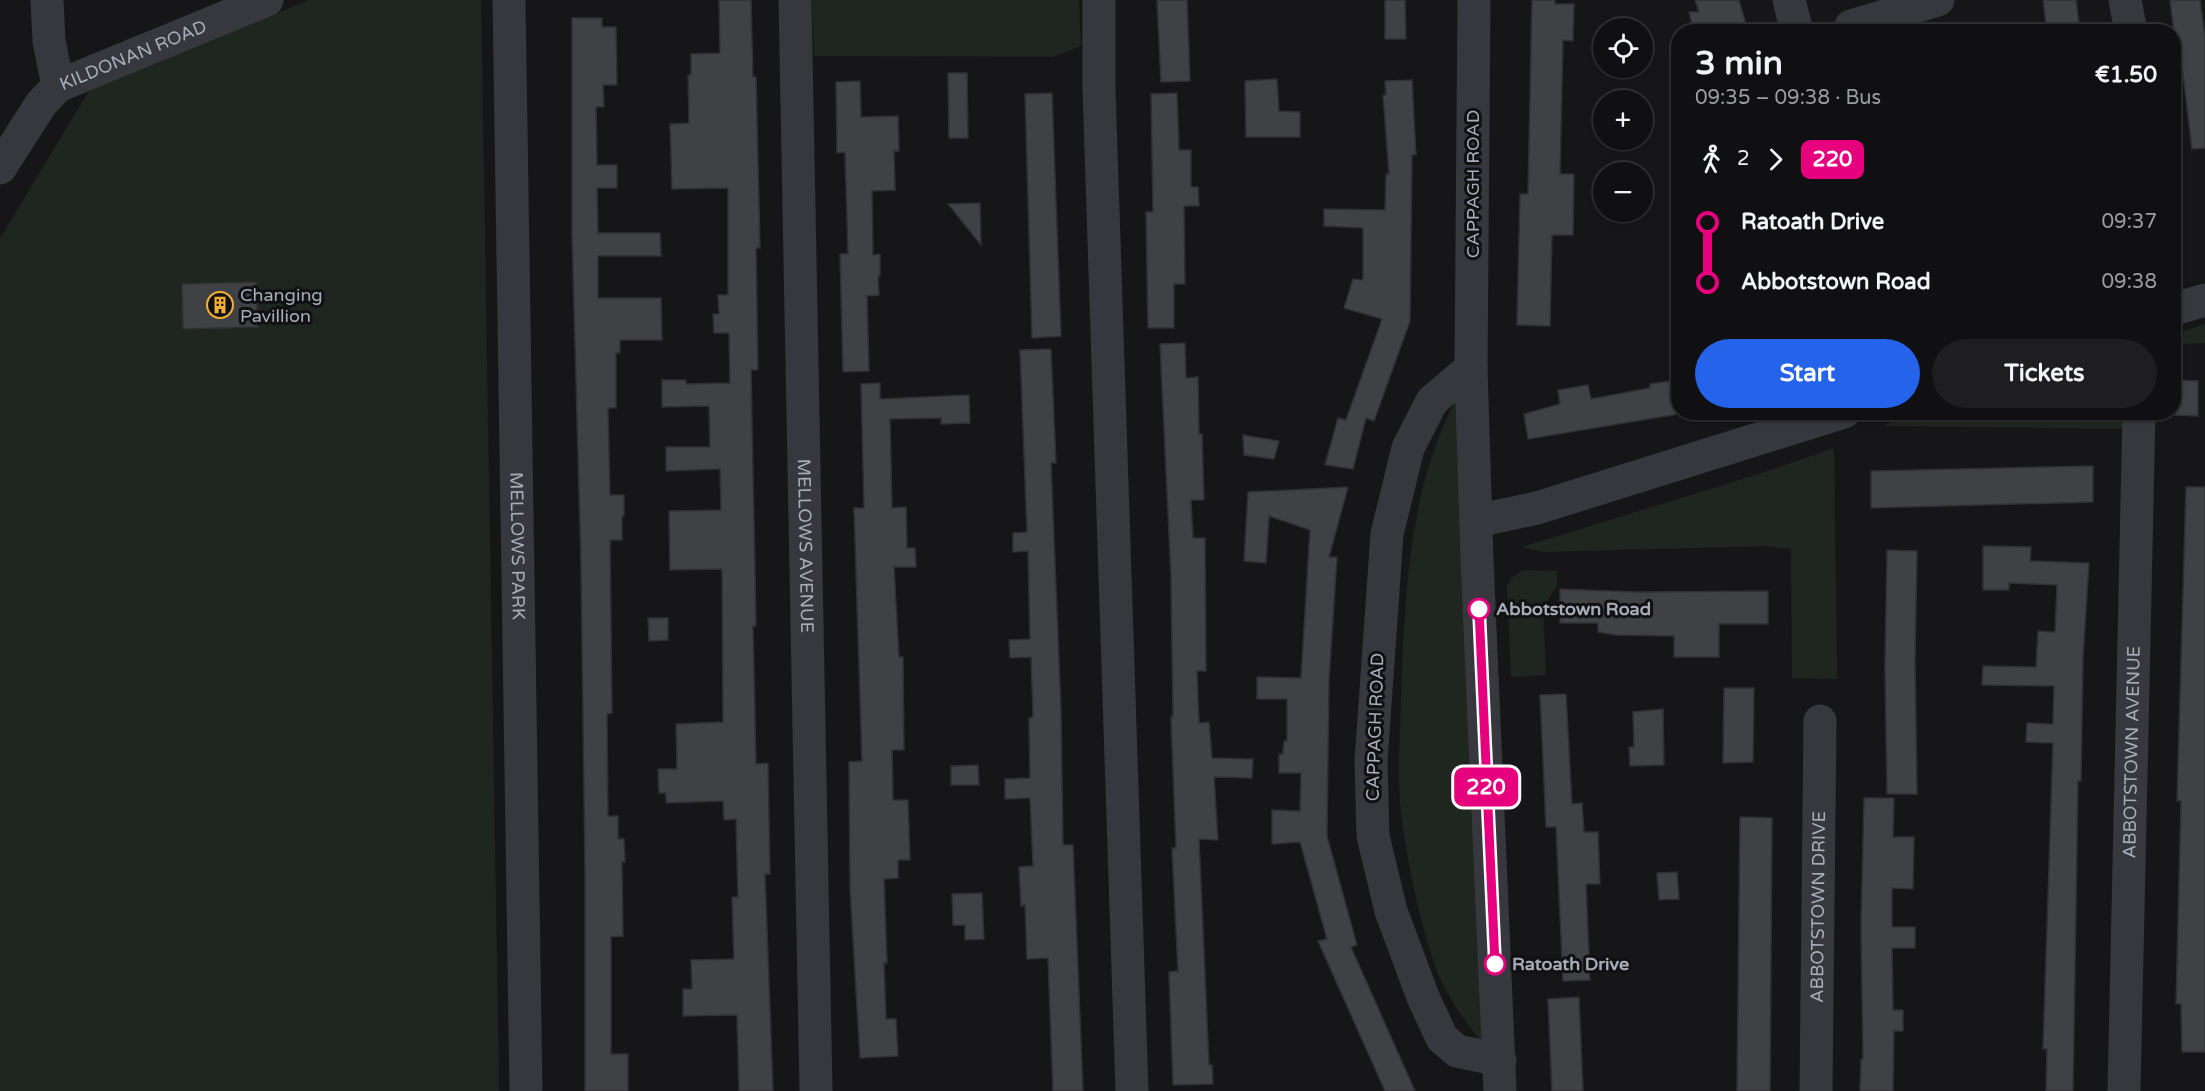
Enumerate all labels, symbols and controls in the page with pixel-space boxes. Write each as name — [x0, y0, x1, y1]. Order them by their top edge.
street label: KILDONAN ROAD — [56, 15, 210, 95]
map controls — [1593, 18, 1653, 222]
button: locate — [1593, 18, 1653, 78]
text: 3 min — [1695, 44, 1783, 83]
text: €1.50 — [2095, 62, 2157, 88]
text: 09:35 – 09:38 · Bus — [1695, 86, 1881, 110]
button: + — [1593, 90, 1653, 150]
street label: CAPPAGH ROAD — [1462, 110, 1484, 258]
icon: walk — [1695, 143, 1728, 176]
icon: forward — [1759, 143, 1792, 176]
text: 2 — [1737, 147, 1750, 171]
text: 220 — [1813, 147, 1852, 172]
button: − — [1593, 162, 1653, 222]
text: Ratoath Drive — [1741, 209, 1884, 235]
text: 09:37 — [2102, 210, 2157, 234]
text: Abbotstown Road — [1741, 269, 1931, 295]
text: 09:38 — [2102, 270, 2157, 294]
place label: Changing Pavillion — [240, 284, 323, 327]
building icon: Changing Pavillion — [205, 290, 235, 320]
button: Start — [1695, 339, 1920, 408]
button: Tickets — [1932, 339, 2157, 408]
street label: MELLOWS AVENUE — [793, 458, 818, 633]
street label: MELLOWS PARK — [505, 472, 530, 620]
marker: Abbotstown Road — [1468, 598, 1490, 620]
place label: Abbotstown Road — [1496, 598, 1651, 620]
street label: ABBOTSTOWN AVENUE — [2118, 646, 2145, 859]
street label: CAPPAGH ROAD — [1361, 652, 1389, 802]
line badge: 220 — [1452, 768, 1520, 806]
text: 220 — [1466, 775, 1506, 800]
street label: ABBOTSTOWN DRIVE — [1806, 811, 1830, 1003]
marker: Ratoath Drive — [1484, 953, 1506, 975]
place label: Ratoath Drive — [1512, 953, 1629, 975]

